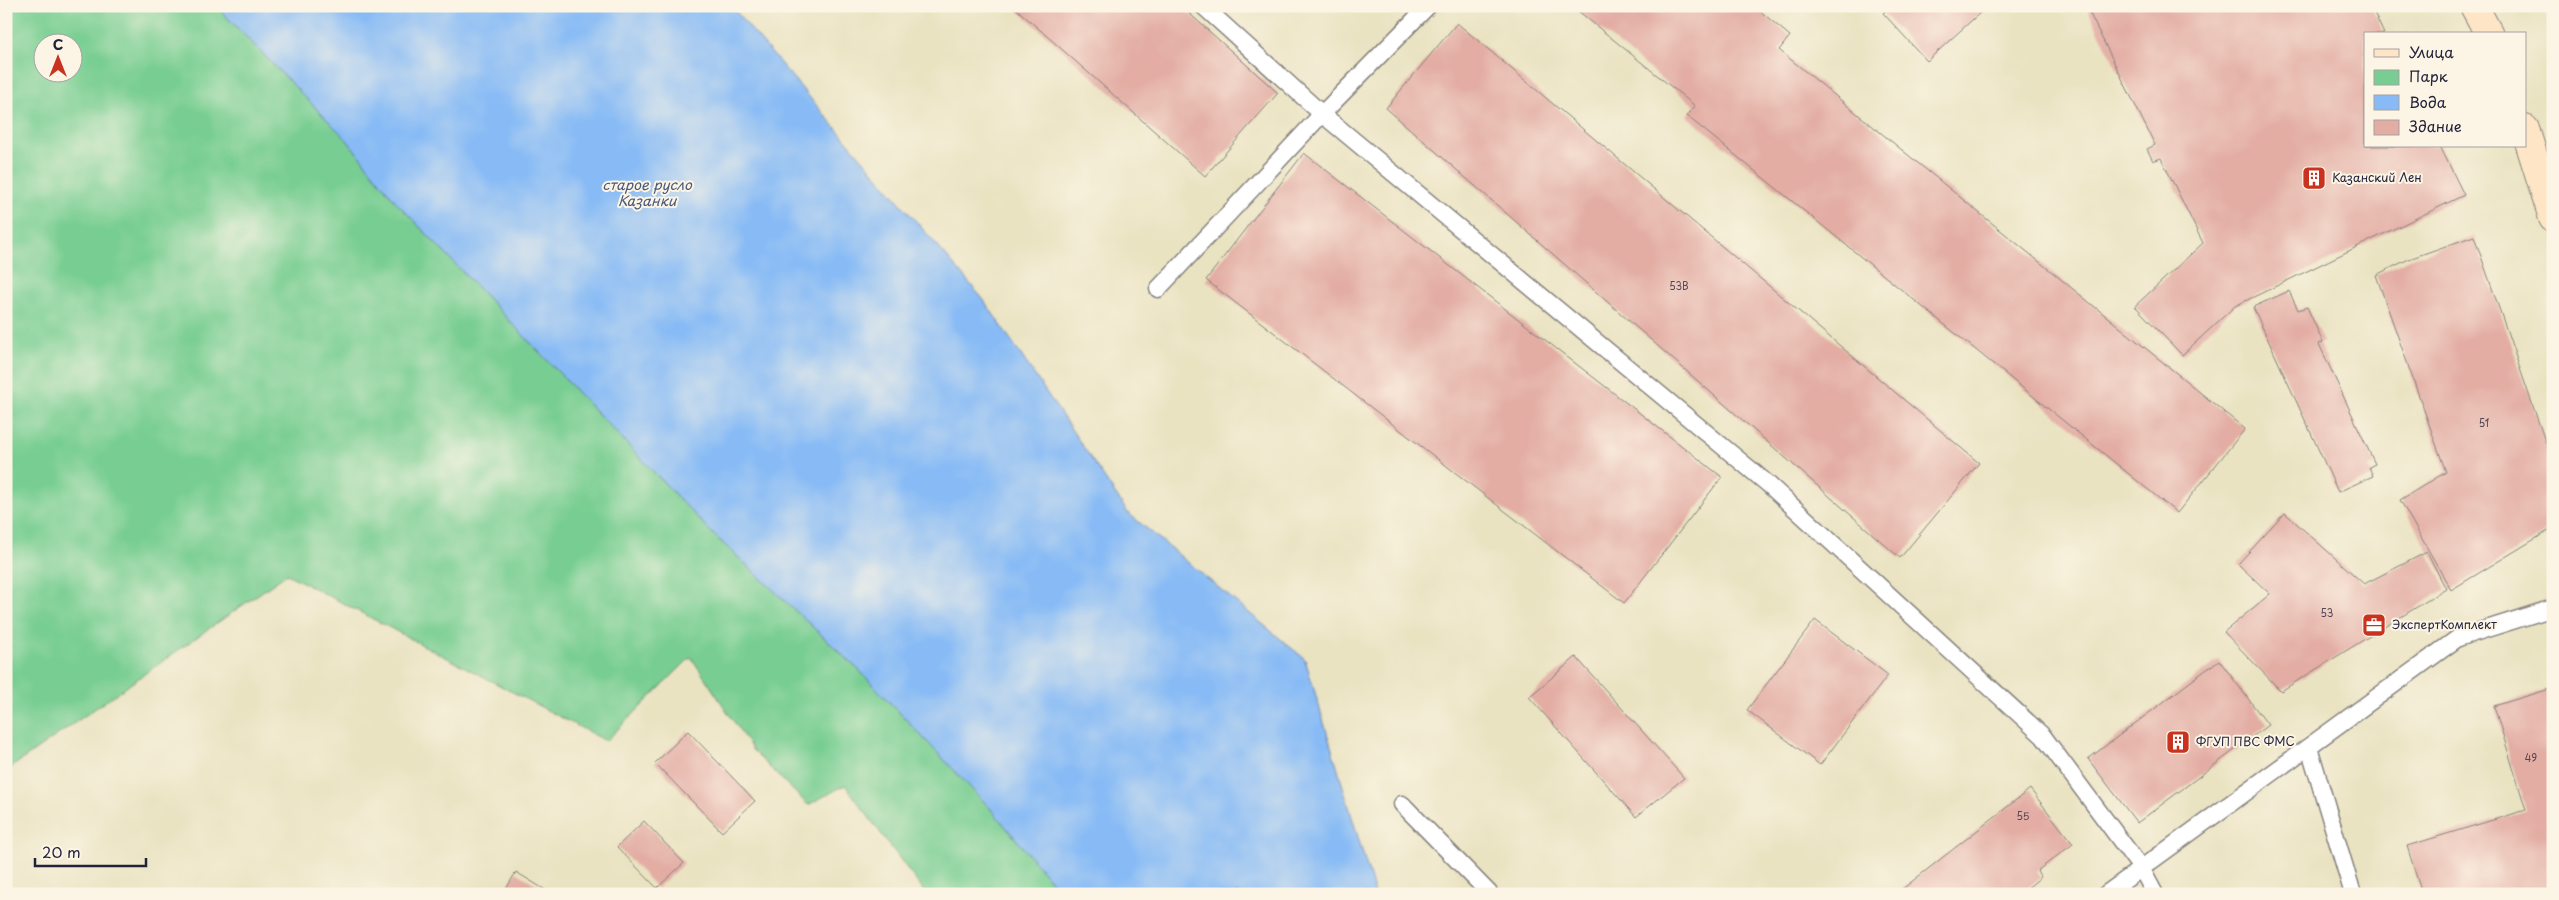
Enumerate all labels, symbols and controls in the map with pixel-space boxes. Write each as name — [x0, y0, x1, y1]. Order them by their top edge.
north arrow — [32, 32, 82, 82]
legend — [2364, 32, 2526, 148]
text: С — [53, 34, 63, 55]
text: Улица — [2409, 40, 2454, 63]
text: Парк — [2409, 64, 2448, 87]
text: Вода — [2409, 90, 2447, 113]
text: Здание — [2409, 114, 2462, 137]
building icon: Казанский Лен — [2301, 165, 2327, 191]
place label: Казанский Лен — [2332, 168, 2422, 186]
water label: старое русло Казанки — [602, 174, 693, 211]
house number: 53В — [1669, 278, 1689, 293]
house number: 51 — [2479, 415, 2489, 430]
house number: 53 — [2321, 605, 2333, 620]
office icon: ЭкспертКомплект — [2361, 612, 2387, 638]
place label: ЭкспертКомплект — [2392, 615, 2497, 633]
building icon: ФГУП ПВС ФМС — [2165, 729, 2191, 755]
place label: ФГУП ПВС ФМС — [2196, 732, 2295, 750]
house number: 49 — [2525, 750, 2537, 765]
house number: 55 — [2017, 808, 2030, 823]
scale bar — [35, 835, 146, 867]
text: 20 m — [42, 840, 81, 863]

